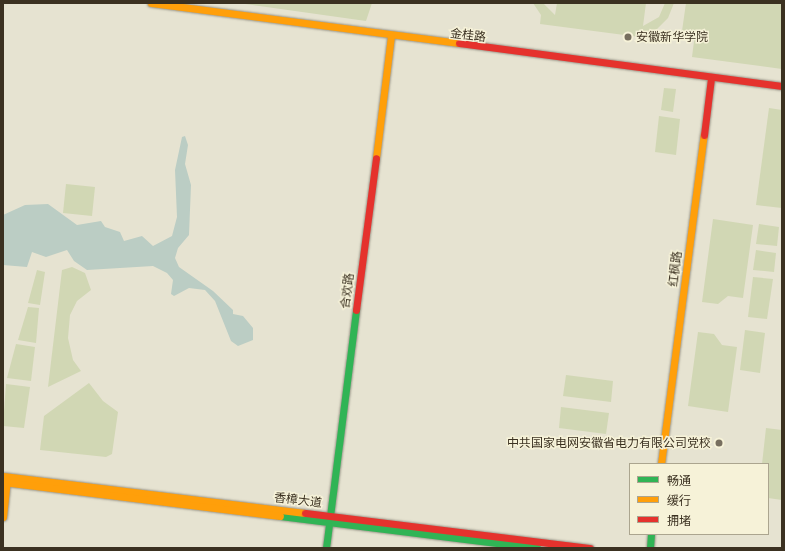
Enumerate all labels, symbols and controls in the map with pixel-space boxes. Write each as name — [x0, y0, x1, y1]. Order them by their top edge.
street label: 金桂路 — [449, 26, 487, 44]
place label: 安徽新华学院 — [636, 30, 708, 44]
marker: 安徽新华学院 — [623, 32, 633, 42]
street label: 红枫路 — [666, 250, 684, 288]
street label: 合欢路 — [338, 272, 356, 310]
place label: 中共国家电网安徽省电力有限公司党校 — [507, 436, 711, 450]
marker: 中共国家电网安徽省电力有限公司党校 — [714, 438, 724, 448]
legend — [629, 463, 769, 535]
text: 畅通 — [667, 473, 691, 488]
street label: 香樟大道 — [273, 490, 323, 510]
text: 缓行 — [667, 493, 691, 508]
text: 拥堵 — [667, 513, 691, 528]

